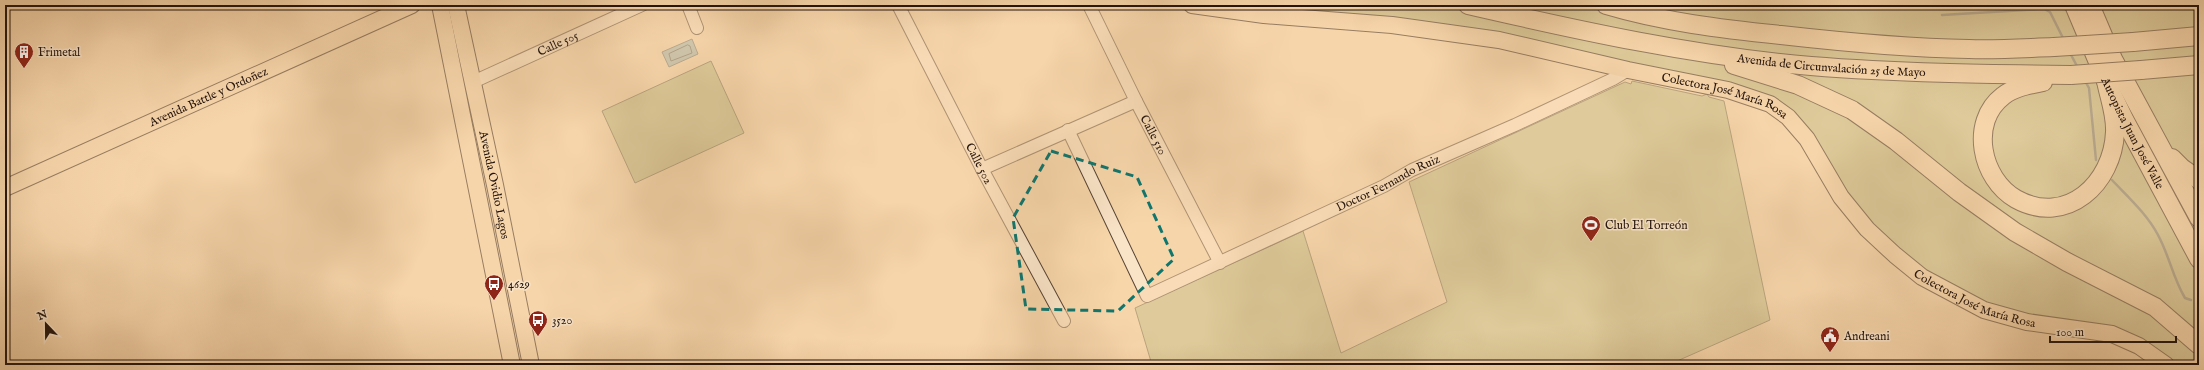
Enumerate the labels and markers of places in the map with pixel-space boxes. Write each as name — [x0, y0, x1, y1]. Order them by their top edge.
building icon: Frimetal — [13, 41, 35, 69]
place label: Frimetal — [38, 45, 81, 60]
sports icon: Club El Torreón — [1580, 214, 1602, 242]
place label: Club El Torreón — [1605, 218, 1688, 233]
bus stop icon: 4629 — [483, 273, 505, 301]
place label: 4629 — [508, 277, 530, 292]
bus stop icon: 3520 — [527, 309, 549, 337]
place label: 3520 — [552, 313, 572, 328]
public building icon: Andreani — [1819, 325, 1841, 353]
place label: Andreani — [1843, 329, 1890, 344]

